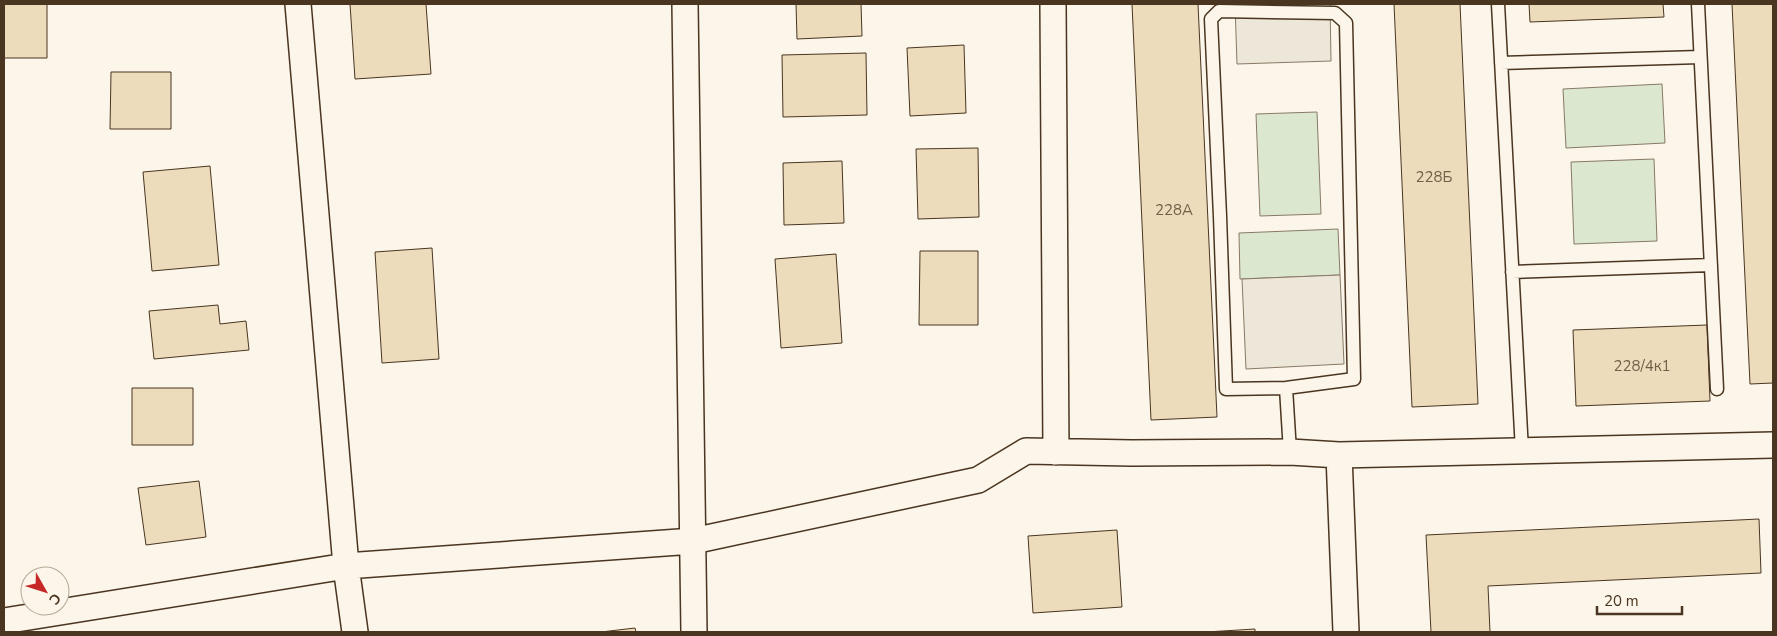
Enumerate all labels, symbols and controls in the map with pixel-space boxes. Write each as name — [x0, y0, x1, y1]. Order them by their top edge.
house number: 228Б — [1416, 167, 1453, 187]
house number: 228А — [1155, 200, 1193, 220]
house number: 228/4к1 — [1613, 356, 1671, 376]
north arrow — [20, 566, 70, 616]
scale bar — [1597, 584, 1682, 616]
text: С — [44, 589, 65, 609]
text: 20 m — [1604, 591, 1639, 611]

